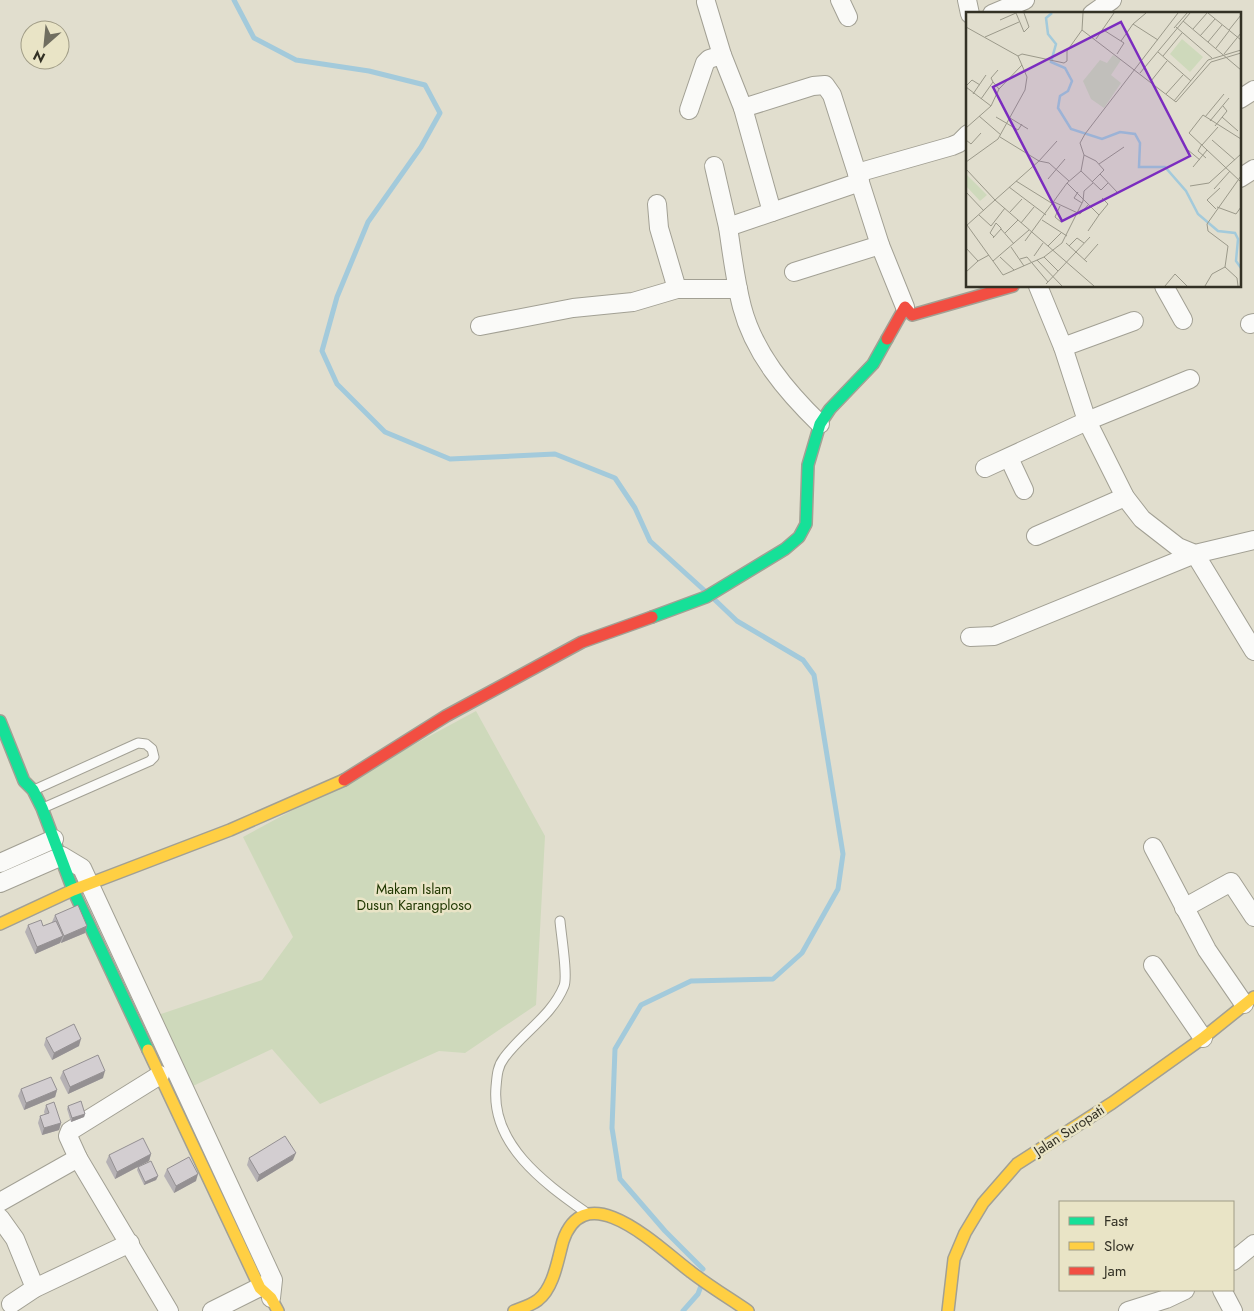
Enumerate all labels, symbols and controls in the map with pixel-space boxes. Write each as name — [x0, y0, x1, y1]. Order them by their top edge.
inset map — [966, 12, 1242, 288]
north arrow — [20, 20, 70, 70]
text: N — [30, 45, 49, 68]
park label: Makam Islam Dusun Karangploso — [356, 879, 472, 915]
street label: Jalan Suropati — [1028, 1100, 1108, 1161]
legend — [1059, 1201, 1234, 1291]
text: Fast — [1104, 1210, 1128, 1232]
text: Slow — [1104, 1235, 1135, 1257]
text: Jam — [1102, 1260, 1127, 1282]

